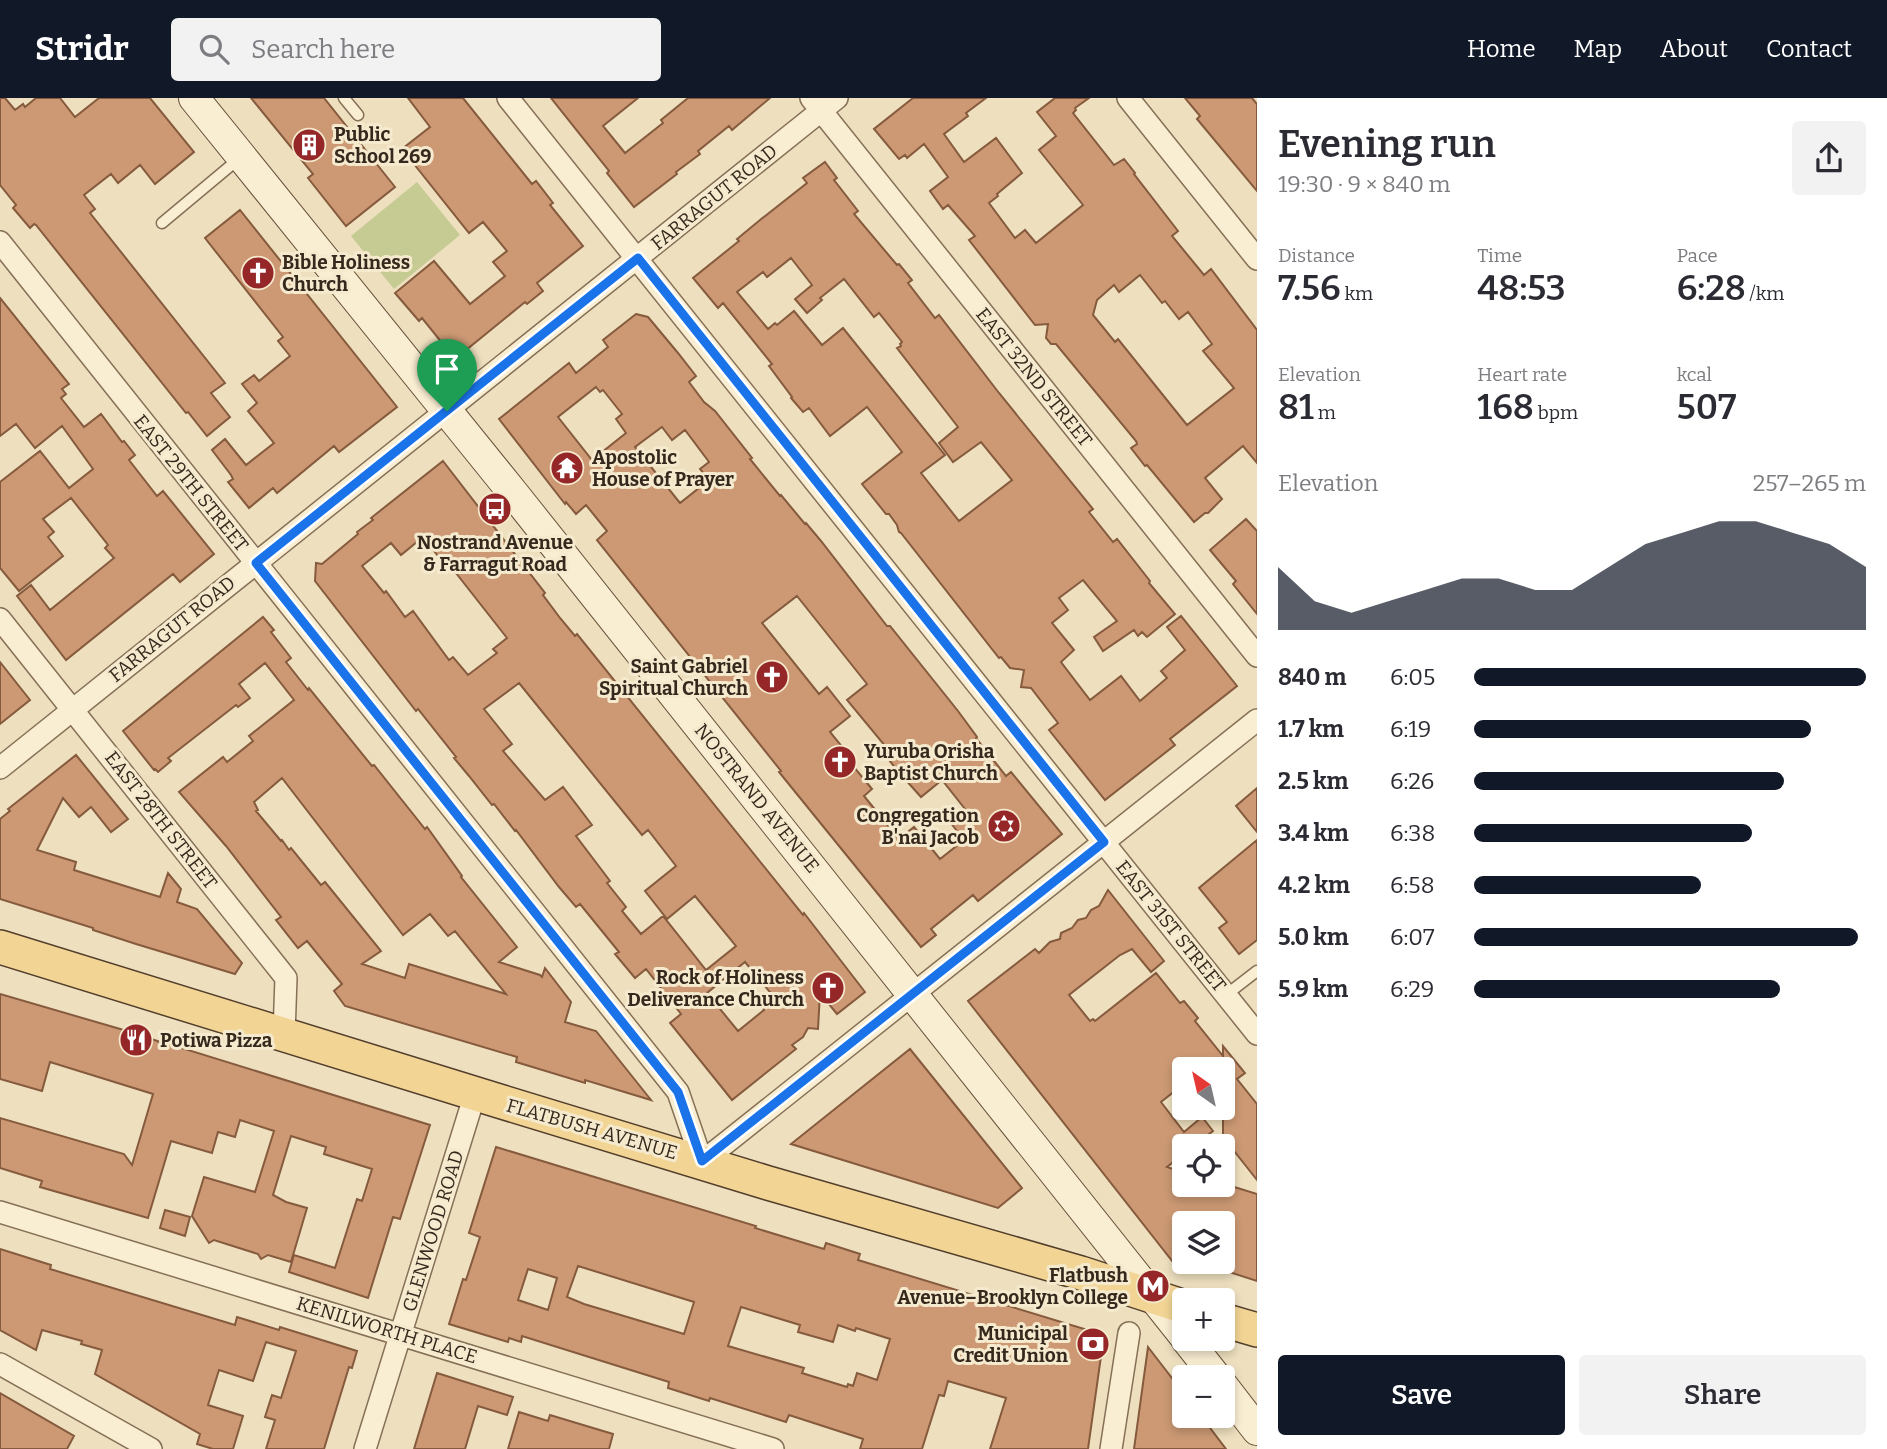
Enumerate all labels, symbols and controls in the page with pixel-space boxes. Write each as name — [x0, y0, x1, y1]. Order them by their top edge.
search box — [171, 18, 661, 81]
text: Stridr — [35, 29, 129, 69]
icon: search — [195, 30, 233, 68]
text: Search here — [251, 34, 395, 65]
text: Home — [1467, 35, 1536, 63]
text: Map — [1574, 35, 1622, 63]
text: About — [1660, 35, 1728, 63]
text: Contact — [1766, 35, 1852, 63]
text: Evening run — [1278, 121, 1496, 167]
button: share — [1792, 121, 1866, 195]
place label: Public School 269 — [334, 123, 431, 168]
building icon: Public School 269 — [290, 126, 328, 164]
street label: FARRAGUT ROAD — [646, 139, 782, 255]
text: 19:30 · 9 × 840 m — [1278, 170, 1450, 198]
text: Distance — [1278, 244, 1355, 267]
text: Time — [1477, 244, 1522, 267]
text: Pace — [1677, 244, 1718, 267]
place label: Bible Holiness Church — [282, 251, 410, 296]
church icon: Bible Holiness Church — [239, 254, 277, 292]
text: 7.56 — [1278, 267, 1341, 309]
text: 48:53 — [1477, 267, 1566, 309]
text: 6:28 — [1677, 267, 1746, 309]
text: km — [1341, 282, 1373, 305]
text: /km — [1746, 282, 1784, 305]
street label: EAST 32ND STREET — [971, 303, 1097, 451]
pin — [417, 339, 477, 411]
icon: arrive — [428, 350, 466, 388]
text: Elevation — [1278, 363, 1361, 386]
text: Heart rate — [1477, 363, 1567, 386]
text: kcal — [1677, 363, 1712, 386]
text: 81 — [1278, 386, 1314, 428]
text: 168 — [1477, 386, 1534, 428]
text: 507 — [1677, 386, 1736, 428]
text: m — [1314, 401, 1336, 424]
text: bpm — [1534, 401, 1578, 424]
street label: EAST 29TH STREET — [129, 410, 253, 556]
place label: Apostolic House of Prayer — [592, 446, 734, 491]
temple icon: Apostolic House of Prayer — [548, 449, 586, 487]
text: Elevation — [1278, 469, 1378, 497]
text: 257–265 m — [1753, 469, 1866, 497]
bus stop icon: Nostrand Avenue & Farragut Road — [476, 490, 514, 528]
place label: Nostrand Avenue & Farragut Road — [417, 531, 573, 576]
street label: FARRAGUT ROAD — [104, 571, 240, 687]
place label: Saint Gabriel Spiritual Church — [599, 655, 748, 700]
church icon: Saint Gabriel Spiritual Church — [753, 658, 791, 696]
text: 840 m — [1278, 663, 1347, 691]
text: 6:05 — [1390, 663, 1435, 691]
text: 1.7 km — [1278, 715, 1344, 743]
text: 6:19 — [1390, 715, 1431, 743]
street label: NOSTRAND AVENUE — [690, 719, 824, 877]
place label: Yuruba Orisha Baptist Church — [864, 740, 998, 785]
church icon: Yuruba Orisha Baptist Church — [821, 743, 859, 781]
street label: EAST 28TH STREET — [100, 746, 222, 894]
text: 2.5 km — [1278, 767, 1348, 795]
text: 6:26 — [1390, 767, 1434, 795]
place label: Congregation B'nai Jacob — [856, 804, 980, 849]
synagogue icon: Congregation B'nai Jacob — [985, 807, 1023, 845]
text: 3.4 km — [1278, 819, 1349, 847]
text: 6:38 — [1390, 819, 1435, 847]
street label: EAST 31ST STREET — [1111, 856, 1231, 996]
text: 4.2 km — [1278, 871, 1350, 899]
text: 6:58 — [1390, 871, 1434, 899]
text: 5.0 km — [1278, 923, 1349, 951]
text: 6:07 — [1390, 923, 1435, 951]
place label: Rock of Holiness Deliverance Church — [627, 966, 804, 1011]
church icon: Rock of Holiness Deliverance Church — [809, 969, 847, 1007]
text: 5.9 km — [1278, 975, 1348, 1003]
text: 6:29 — [1390, 975, 1434, 1003]
restaurant icon: Potiwa Pizza — [117, 1021, 155, 1059]
place label: Potiwa Pizza — [160, 1029, 273, 1052]
north arrow — [1172, 1057, 1236, 1120]
map controls — [1172, 1057, 1235, 1428]
street label: FLATBUSH AVENUE — [504, 1094, 680, 1164]
button: locate — [1172, 1134, 1235, 1197]
street label: GLENWOOD ROAD — [397, 1147, 469, 1315]
button: layers — [1172, 1211, 1235, 1274]
place label: Flatbush Avenue–Brooklyn College — [897, 1264, 1128, 1309]
metro station icon: Flatbush Avenue–Brooklyn College — [1134, 1267, 1172, 1305]
button: + — [1172, 1288, 1235, 1351]
street label: KENILWORTH PLACE — [294, 1292, 480, 1368]
place label: Municipal Credit Union — [953, 1322, 1069, 1367]
bank icon: Municipal Credit Union — [1074, 1325, 1112, 1363]
button: Save — [1278, 1355, 1565, 1435]
button: Share — [1579, 1355, 1866, 1435]
button: − — [1172, 1365, 1235, 1428]

